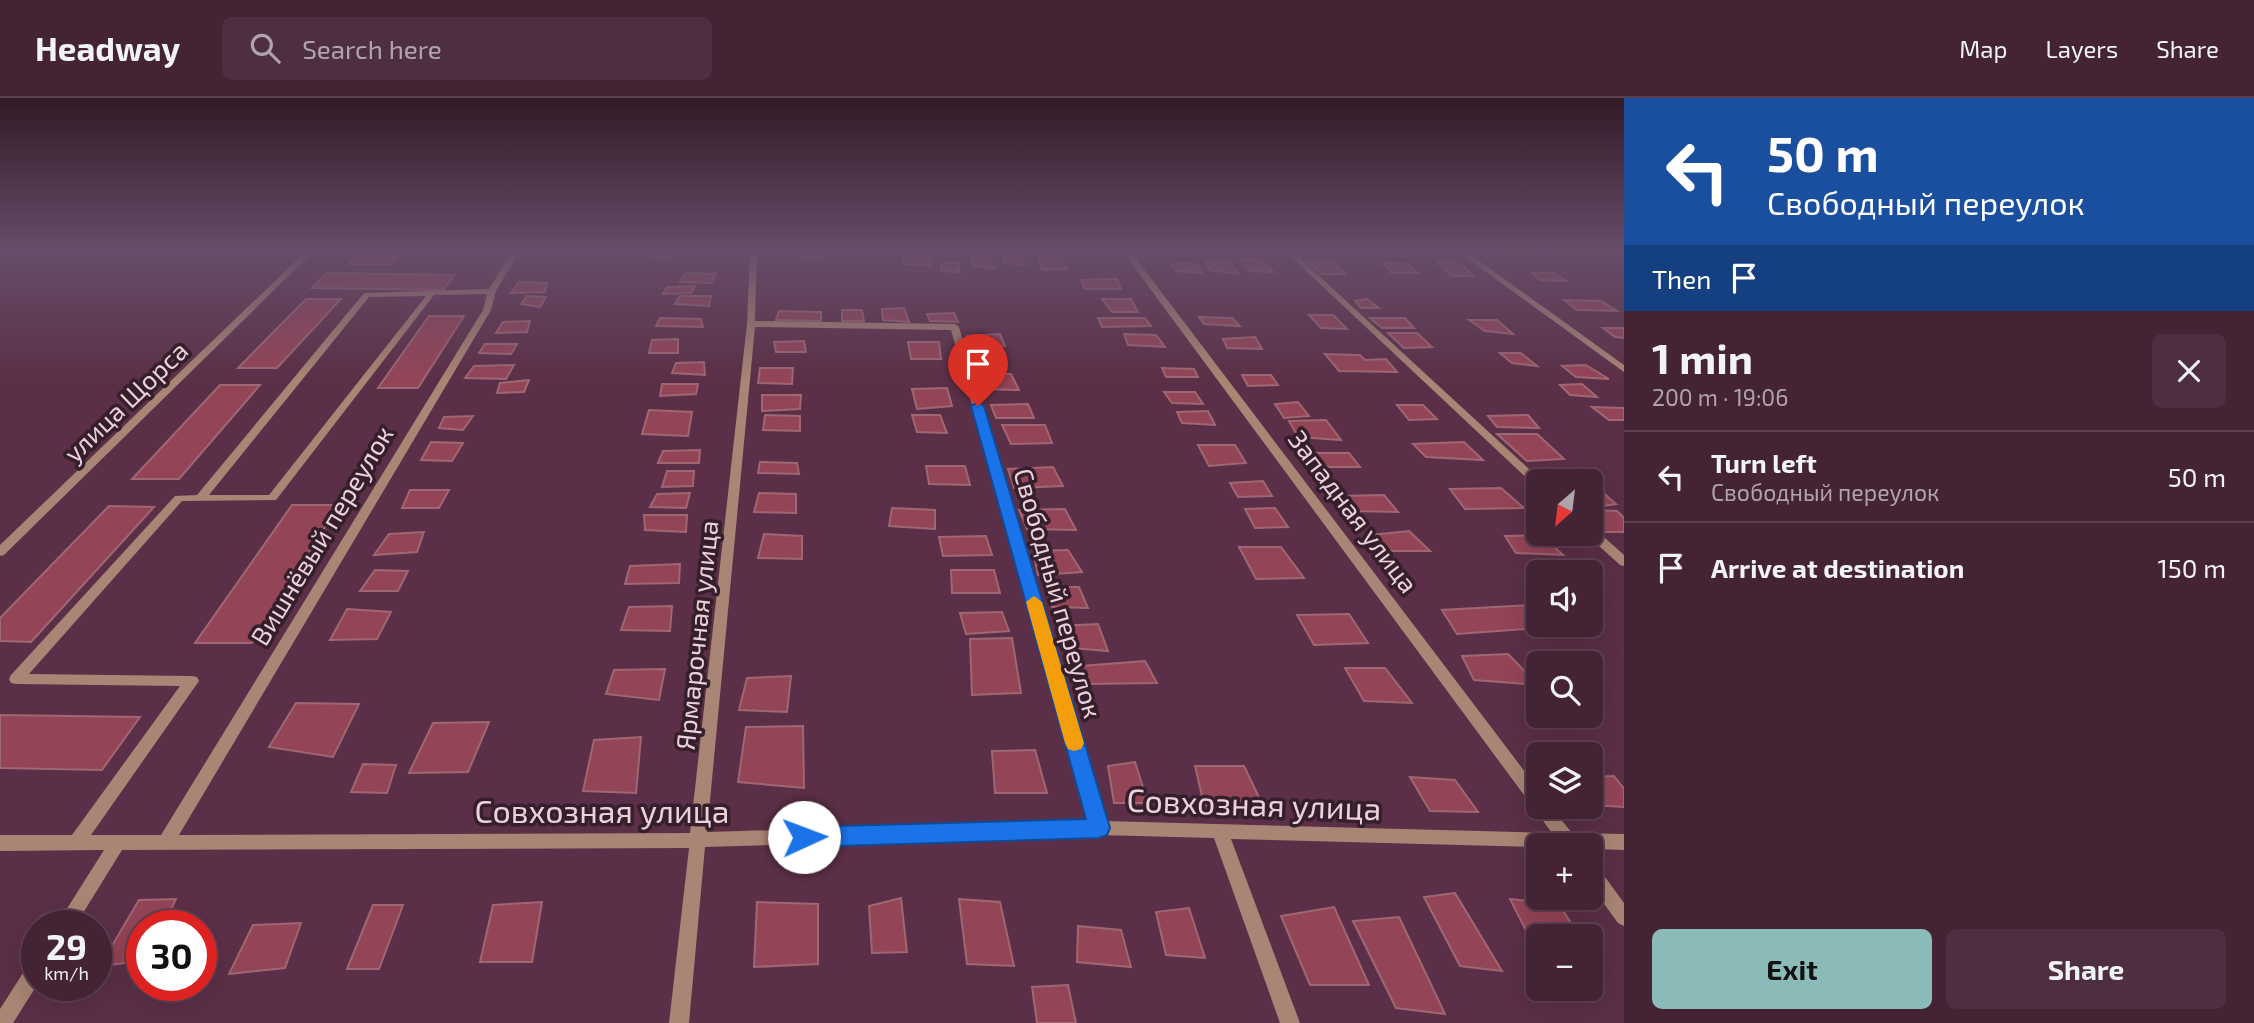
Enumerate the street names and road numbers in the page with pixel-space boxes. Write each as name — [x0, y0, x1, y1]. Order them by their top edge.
street label: улица Щорса — [57, 334, 194, 469]
street label: Вишнёвый переулок — [243, 420, 400, 651]
street label: Западная улица — [1282, 424, 1425, 599]
street label: Свободный переулок — [1008, 465, 1109, 722]
street label: Ярмарочная улица — [669, 519, 724, 751]
street label: Совхозная улица — [1126, 780, 1382, 827]
street label: Совхозная улица — [475, 791, 729, 830]

